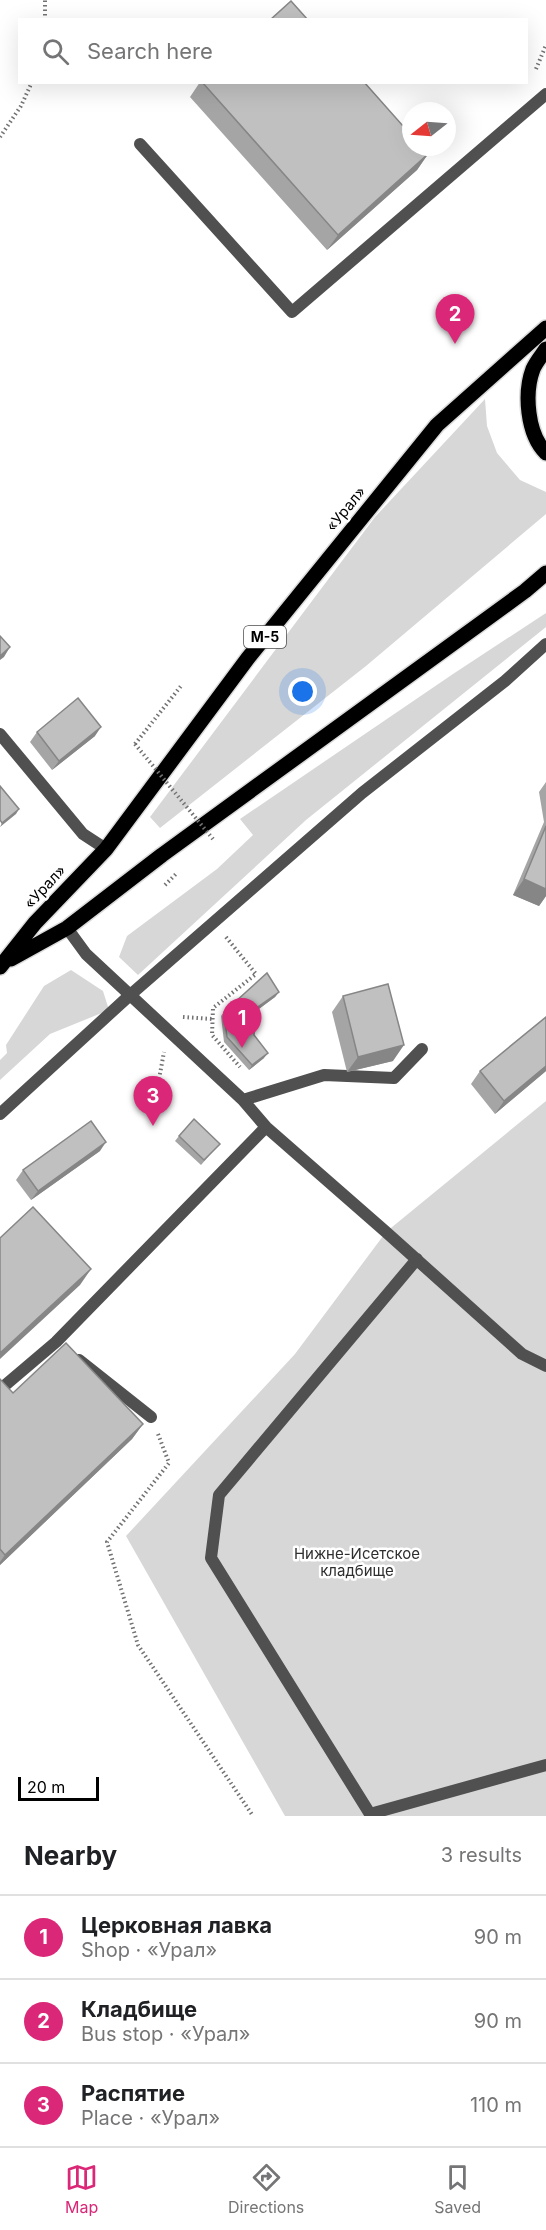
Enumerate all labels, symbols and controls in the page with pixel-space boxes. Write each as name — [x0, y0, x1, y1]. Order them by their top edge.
search box — [18, 18, 528, 84]
icon: search — [39, 35, 72, 68]
text: Search here — [87, 38, 213, 64]
north arrow — [402, 102, 456, 156]
pin: 2 — [436, 294, 474, 344]
street label: «Урал» — [322, 482, 370, 535]
road number: М-5 — [244, 626, 286, 648]
your location — [288, 677, 317, 706]
street label: «Урал» — [20, 861, 70, 912]
pin: 1 — [222, 998, 262, 1048]
pin: 3 — [134, 1076, 172, 1126]
park label: Нижне-Исетское кладбище — [294, 1544, 420, 1580]
scale bar — [18, 1774, 99, 1802]
text: 20 m — [27, 1777, 65, 1797]
text: Nearby — [24, 1840, 117, 1871]
text: 3 results — [441, 1843, 522, 1867]
text: Церковная лавка — [81, 1912, 272, 1938]
text: 1 — [39, 1925, 48, 1949]
text: 90 m — [474, 1925, 522, 1949]
text: Shop · «Урал» — [81, 1938, 217, 1962]
text: Кладбище — [81, 1996, 197, 2022]
text: 2 — [37, 2009, 50, 2033]
text: 90 m — [474, 2009, 522, 2033]
text: Bus stop · «Урал» — [81, 2022, 251, 2046]
text: Распятие — [81, 2080, 185, 2106]
text: 3 — [37, 2093, 50, 2117]
text: 110 m — [470, 2093, 522, 2117]
text: Place · «Урал» — [81, 2106, 220, 2130]
tab: Map — [65, 2161, 98, 2217]
tab: Directions — [228, 2161, 304, 2217]
tab: Saved — [434, 2161, 481, 2217]

